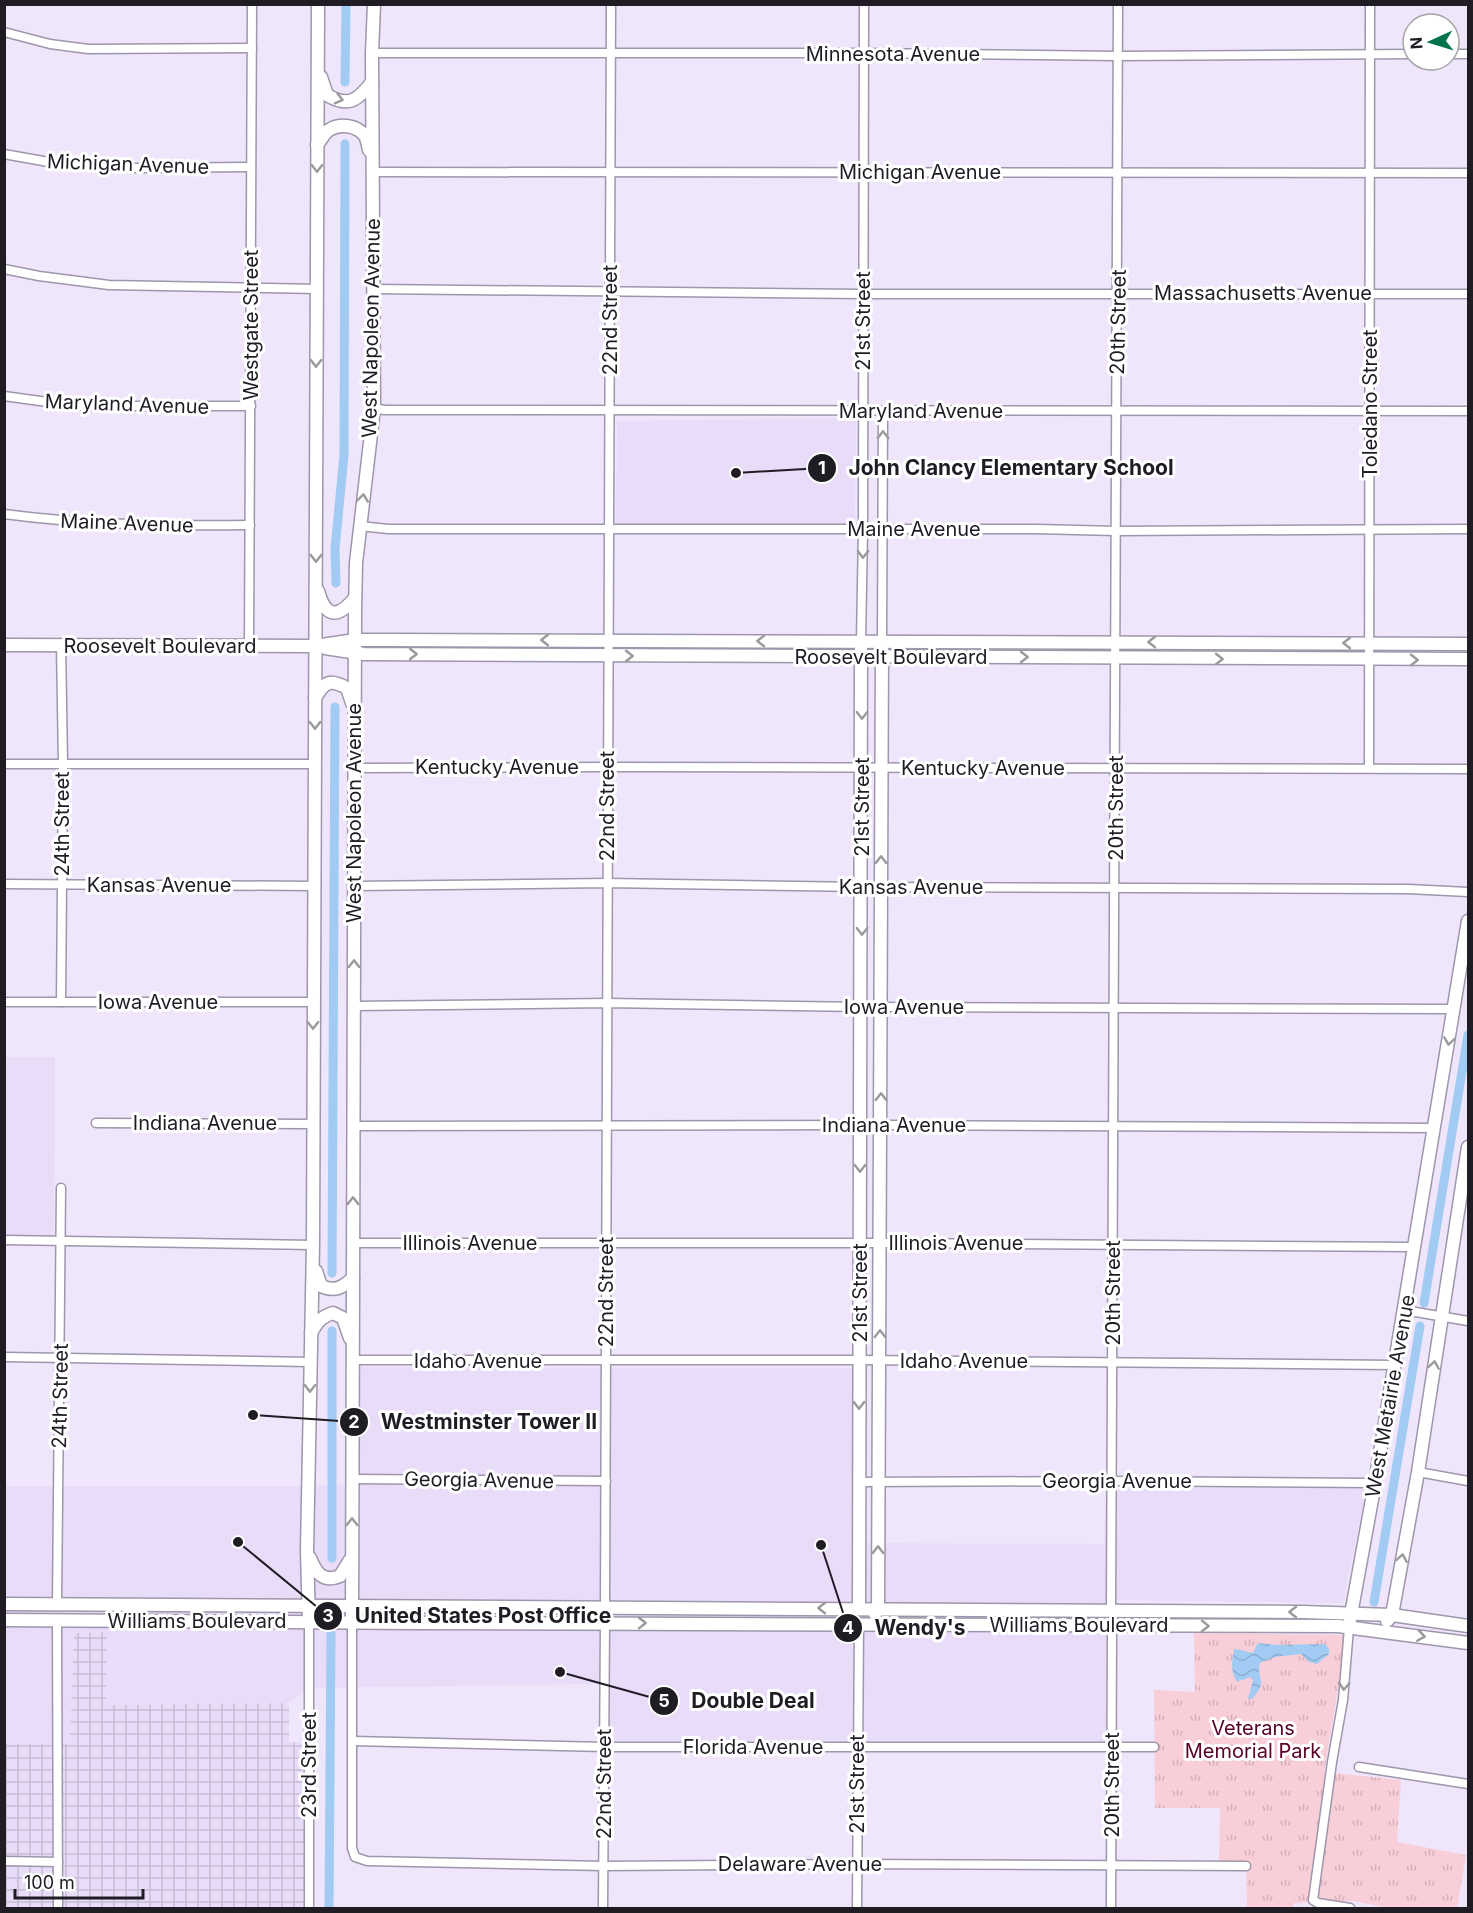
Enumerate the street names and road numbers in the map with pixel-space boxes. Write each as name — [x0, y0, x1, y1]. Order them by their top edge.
street label: Minnesota Avenue — [806, 42, 980, 66]
street label: Michigan Avenue — [47, 149, 209, 179]
street label: Michigan Avenue — [839, 160, 1001, 184]
street label: West Napoleon Avenue — [357, 218, 385, 438]
street label: Westgate Street — [239, 249, 263, 400]
street label: 22nd Street — [598, 264, 622, 375]
street label: 20th Street — [1105, 269, 1131, 375]
street label: 21st Street — [851, 271, 875, 371]
street label: Massachusetts Avenue — [1154, 281, 1372, 305]
street label: Toledano Street — [1358, 329, 1382, 479]
street label: Maryland Avenue — [44, 389, 210, 419]
street label: Maryland Avenue — [839, 399, 1003, 423]
street label: Maine Avenue — [60, 509, 194, 537]
street label: Maine Avenue — [847, 517, 981, 541]
street label: Roosevelt Boulevard — [63, 634, 257, 658]
street label: Roosevelt Boulevard — [794, 645, 988, 669]
street label: West Napoleon Avenue — [342, 703, 366, 923]
street label: 22nd Street — [595, 750, 619, 861]
street label: Kentucky Avenue — [415, 755, 579, 779]
street label: 20th Street — [1104, 755, 1128, 861]
street label: Kentucky Avenue — [901, 756, 1065, 780]
street label: 21st Street — [850, 757, 874, 857]
street label: 24th Street — [50, 771, 74, 877]
street label: Kansas Avenue — [87, 873, 231, 897]
street label: Kansas Avenue — [839, 875, 983, 899]
street label: Iowa Avenue — [98, 990, 218, 1014]
street label: Iowa Avenue — [844, 995, 964, 1019]
street label: Indiana Avenue — [133, 1111, 277, 1135]
street label: Indiana Avenue — [822, 1113, 966, 1137]
street label: Illinois Avenue — [403, 1231, 538, 1255]
street label: Illinois Avenue — [889, 1231, 1024, 1255]
street label: 22nd Street — [594, 1236, 618, 1347]
street label: 20th Street — [1101, 1240, 1125, 1346]
street label: 21st Street — [848, 1243, 872, 1343]
street label: West Metairie Avenue — [1360, 1293, 1420, 1499]
street label: 24th Street — [47, 1343, 73, 1449]
street label: Idaho Avenue — [414, 1349, 542, 1373]
street label: Idaho Avenue — [900, 1349, 1028, 1373]
street label: Georgia Avenue — [404, 1467, 554, 1493]
street label: Georgia Avenue — [1042, 1469, 1192, 1493]
street label: Williams Boulevard — [108, 1609, 286, 1633]
street label: Williams Boulevard — [990, 1613, 1168, 1637]
street label: 23rd Street — [297, 1712, 321, 1818]
street label: 22nd Street — [592, 1728, 616, 1839]
street label: 20th Street — [1100, 1732, 1124, 1838]
street label: 21st Street — [845, 1734, 869, 1834]
street label: Florida Avenue — [683, 1735, 823, 1759]
street label: Delaware Avenue — [718, 1852, 882, 1876]

